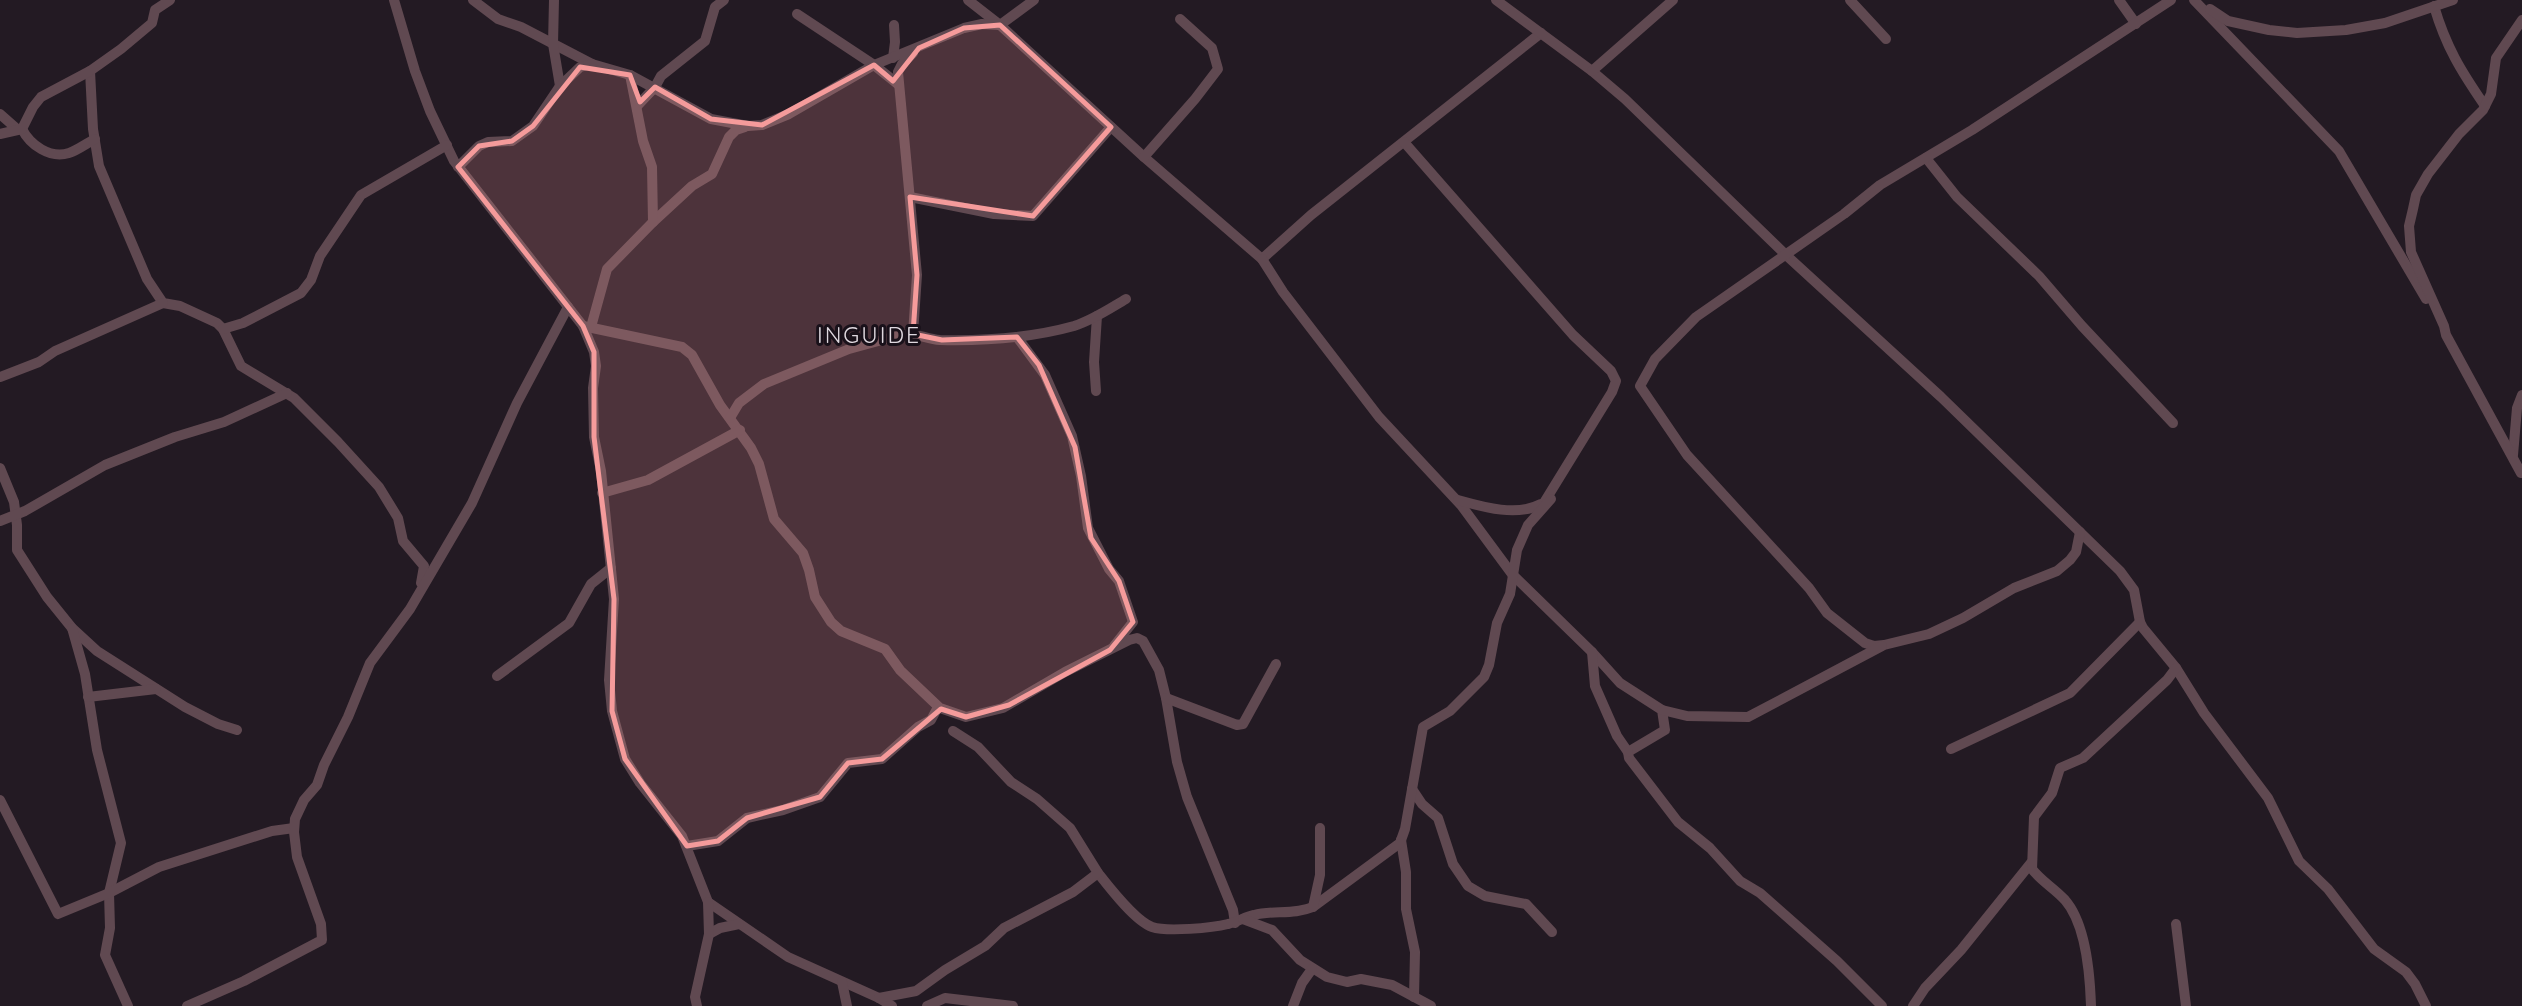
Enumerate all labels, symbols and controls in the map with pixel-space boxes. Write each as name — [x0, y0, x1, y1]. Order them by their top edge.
district label: INGUIDE — [817, 320, 921, 349]

